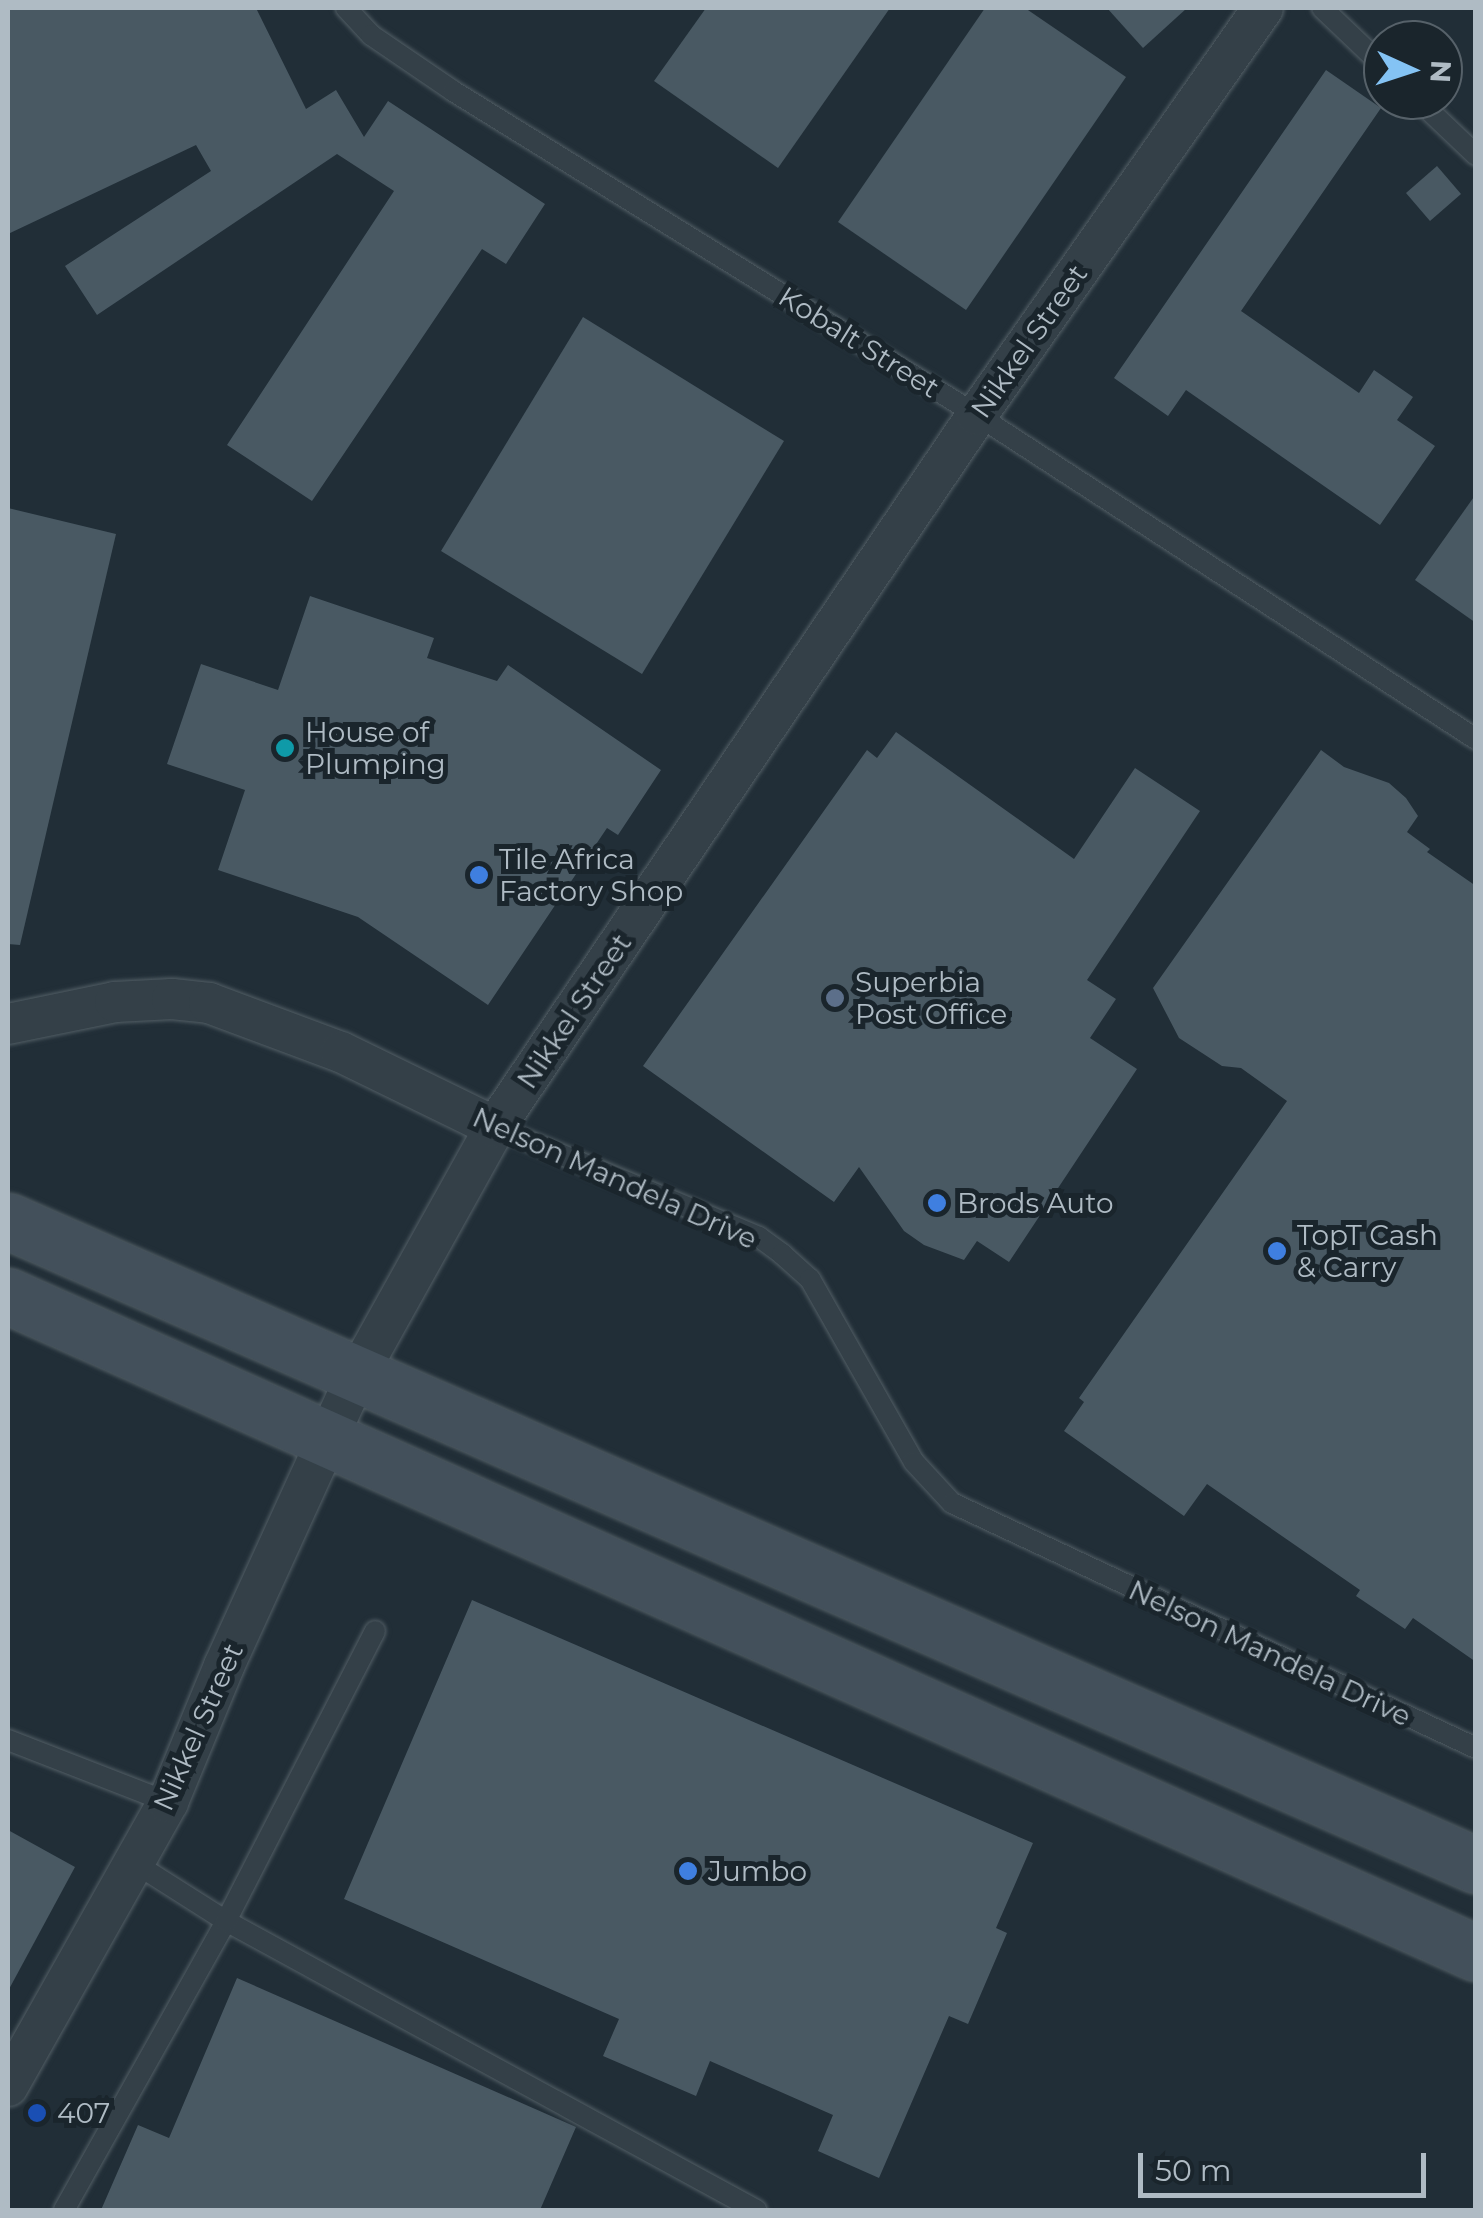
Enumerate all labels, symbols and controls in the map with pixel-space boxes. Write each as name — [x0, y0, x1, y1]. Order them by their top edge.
north arrow — [1363, 20, 1463, 120]
text: N — [1423, 59, 1459, 84]
street label: Nikkel Street — [964, 258, 1094, 424]
street label: Kobalt Street — [773, 279, 945, 405]
place label: House of Plumping — [305, 715, 446, 781]
marker: House of Plumping — [274, 737, 296, 759]
place label: Tile Africa Factory Shop — [499, 842, 683, 908]
marker: Tile Africa Factory Shop — [468, 864, 490, 886]
street label: Nikkel Street — [510, 927, 638, 1095]
place label: Superbia Post Office — [855, 965, 1007, 1031]
marker: Superbia Post Office — [824, 987, 846, 1009]
street label: Nelson Mandela Drive — [468, 1100, 762, 1256]
place label: Brods Auto — [957, 1186, 1114, 1220]
marker: Brods Auto — [926, 1192, 948, 1214]
place label: TopT Cash & Carry — [1297, 1218, 1438, 1284]
marker: TopT Cash & Carry — [1266, 1240, 1288, 1262]
street label: Nelson Mandela Drive — [1124, 1573, 1416, 1733]
street label: Nikkel Street — [146, 1638, 250, 1816]
place label: Jumbo — [708, 1854, 807, 1888]
marker: Jumbo — [677, 1860, 699, 1882]
place label: 407 — [57, 2096, 110, 2130]
marker: 407 — [26, 2102, 48, 2124]
scale bar — [1143, 2133, 1430, 2195]
text: 50 m — [1155, 2152, 1232, 2189]

